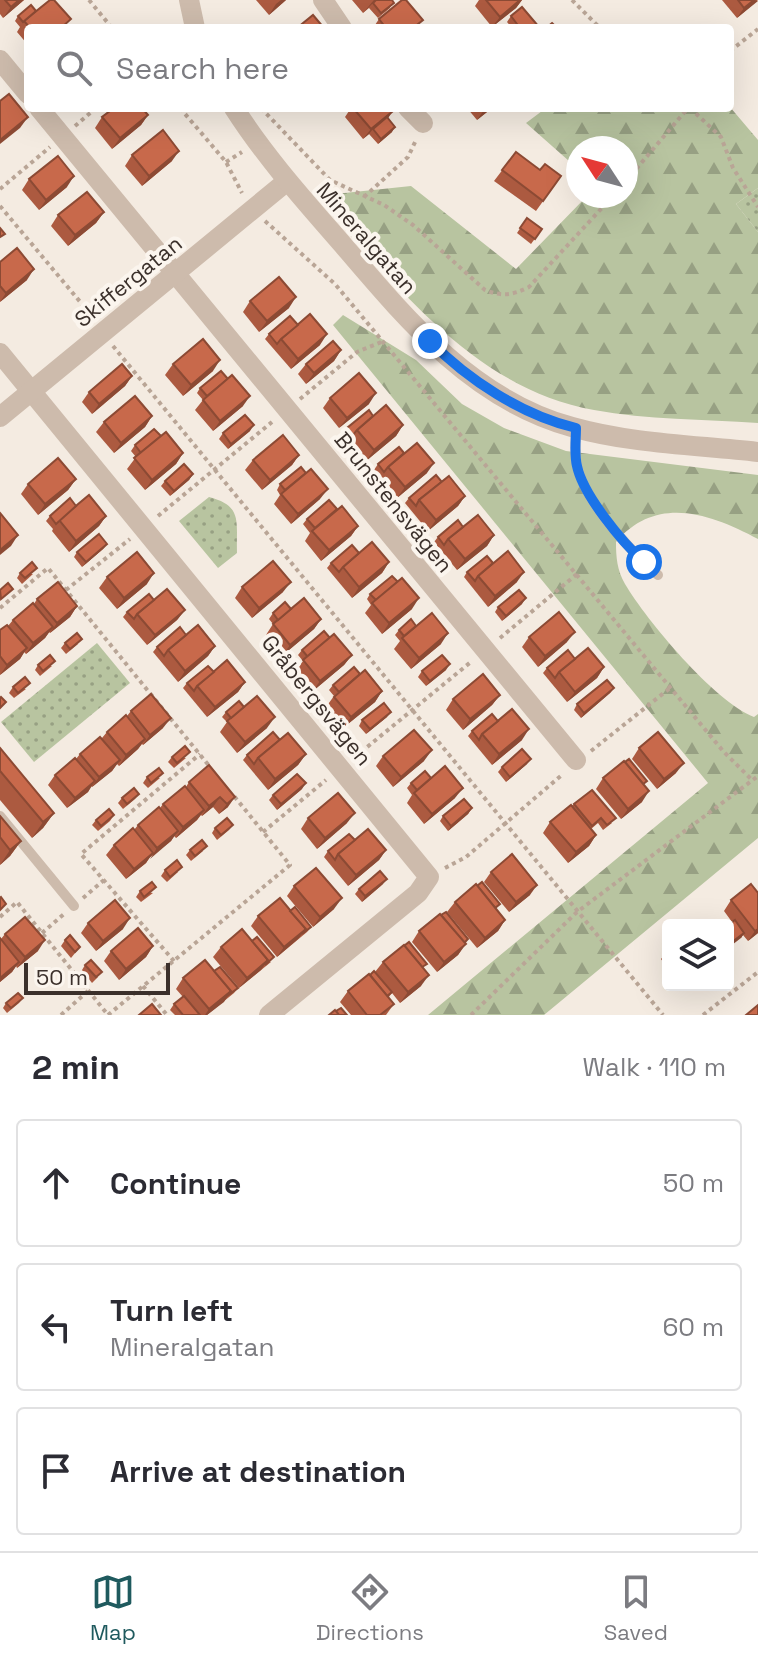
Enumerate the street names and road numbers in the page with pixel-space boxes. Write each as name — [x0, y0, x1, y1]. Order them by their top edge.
street label: Mineralgatan — [311, 176, 423, 300]
street label: Skiffergatan — [69, 229, 187, 333]
street label: Brunstensvägen — [329, 426, 459, 578]
street label: Gråbergsvägen — [256, 629, 378, 771]

